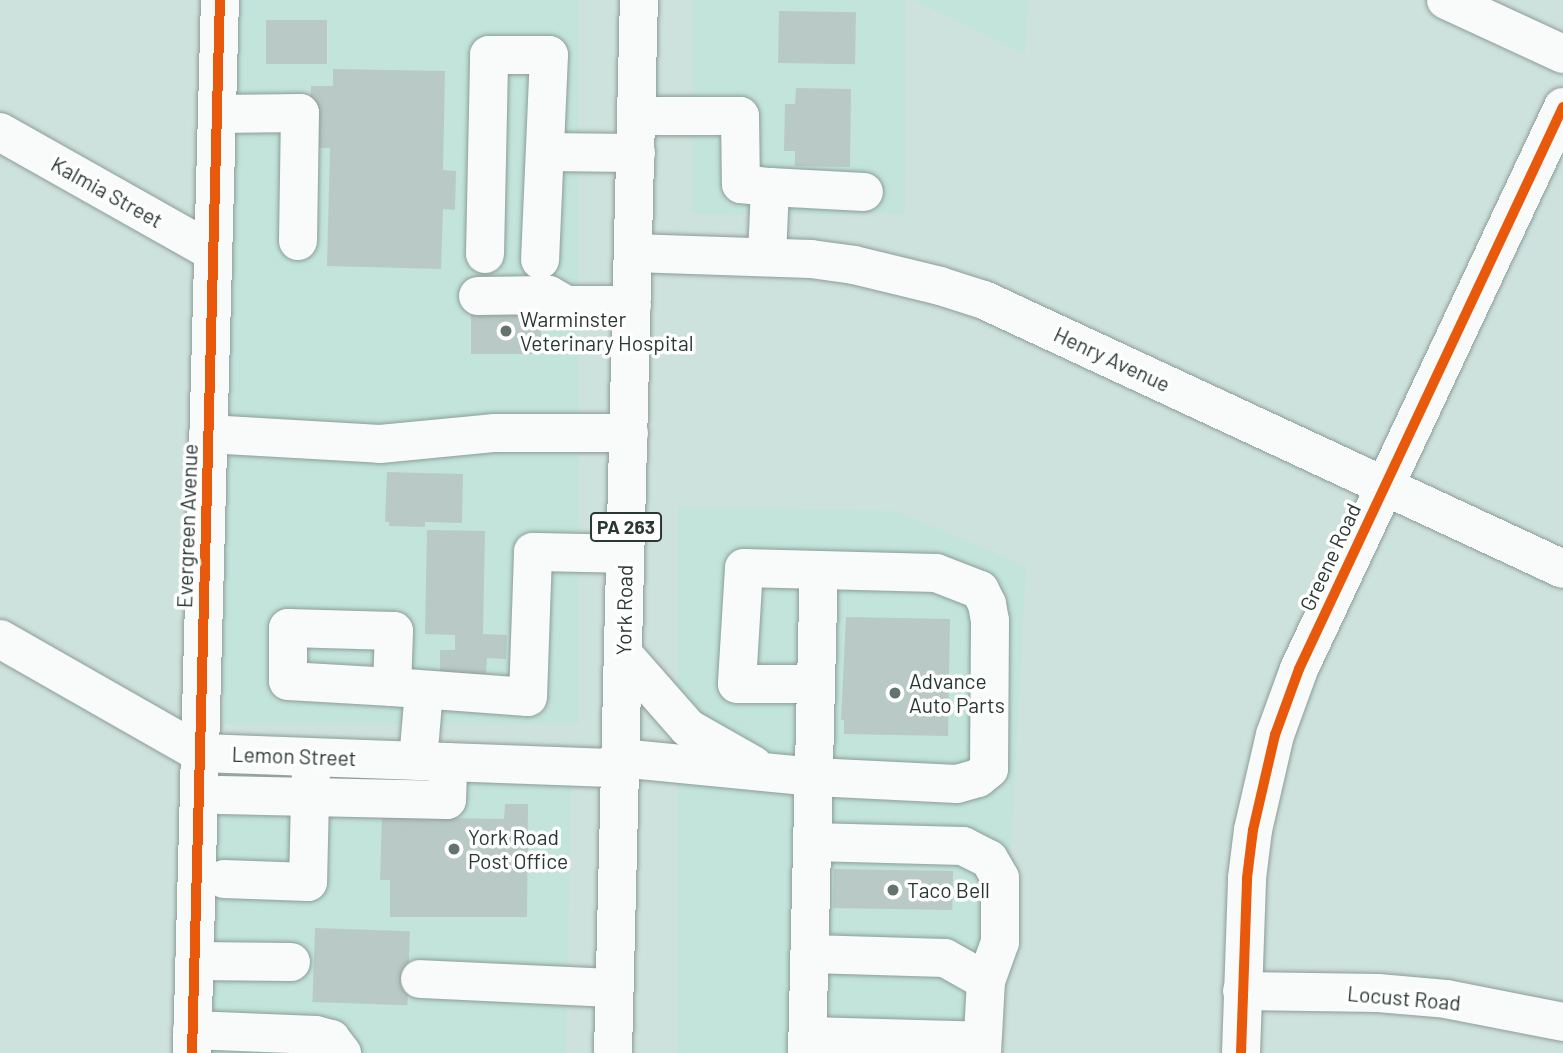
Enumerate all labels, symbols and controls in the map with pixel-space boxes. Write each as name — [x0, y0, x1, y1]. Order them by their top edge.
street label: Kalmia Street — [47, 151, 167, 233]
place label: Warminster Veterinary Hospital — [520, 306, 694, 356]
street label: Henry Avenue — [1050, 321, 1174, 397]
marker: Warminster Veterinary Hospital — [498, 323, 514, 339]
street label: Evergreen Avenue — [172, 443, 202, 609]
street label: Greene Road — [1294, 499, 1366, 615]
road number: PA 263 — [589, 512, 663, 542]
street label: York Road — [611, 564, 637, 656]
place label: Advance Auto Parts — [909, 668, 1005, 718]
marker: Advance Auto Parts — [887, 685, 903, 701]
street label: Lemon Street — [231, 741, 357, 771]
place label: York Road Post Office — [468, 824, 568, 874]
marker: York Road Post Office — [446, 841, 462, 857]
place label: Taco Bell — [907, 877, 990, 903]
marker: Taco Bell — [885, 882, 901, 898]
street label: Locust Road — [1346, 980, 1462, 1016]

